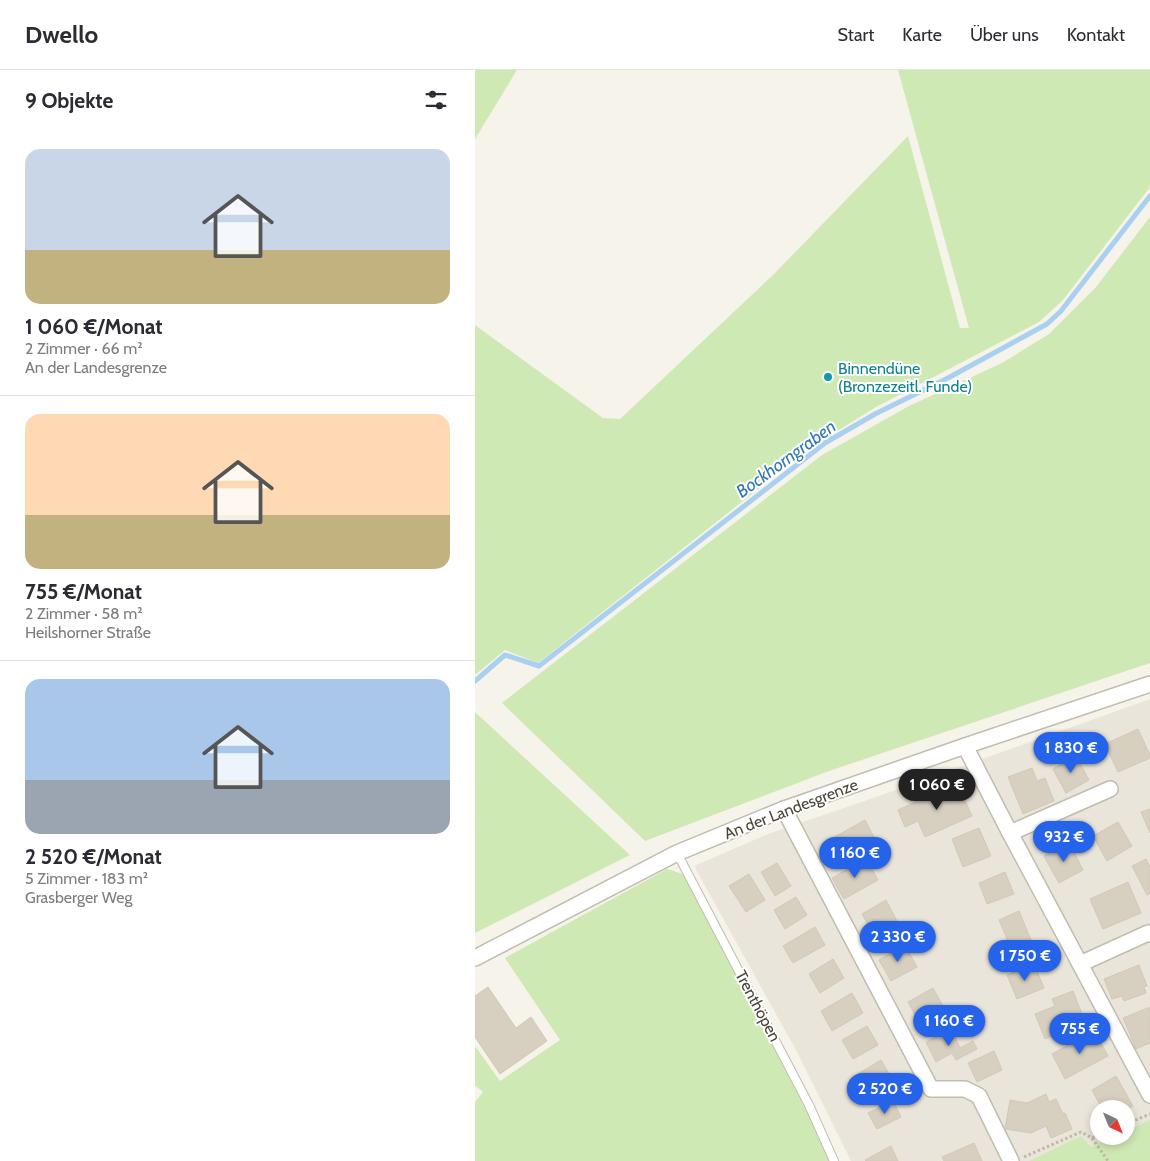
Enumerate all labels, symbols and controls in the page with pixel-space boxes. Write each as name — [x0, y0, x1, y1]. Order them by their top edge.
text: Dwello — [25, 20, 98, 49]
text: Start — [838, 24, 874, 46]
text: Karte — [902, 24, 942, 46]
text: Über uns — [970, 24, 1039, 46]
text: Kontakt — [1067, 24, 1125, 46]
icon: filters — [422, 86, 450, 114]
text: 9 Objekte — [25, 88, 113, 113]
icon: home — [193, 181, 283, 271]
text: 1 060 €/Monat — [25, 314, 163, 339]
text: 2 Zimmer · 66 m² — [25, 339, 143, 358]
text: An der Landesgrenze — [25, 358, 167, 377]
place label: Binnendüne (Bronzezeitl. Funde) — [838, 359, 972, 396]
marker: Binnendüne (Bronzezeitl. Funde) — [822, 371, 834, 383]
water label: Bockhorngraben — [732, 415, 840, 503]
icon: home — [193, 447, 283, 537]
text: 755 €/Monat — [25, 579, 142, 604]
text: 2 Zimmer · 58 m² — [25, 604, 143, 623]
text: Heilshorner Straße — [25, 623, 151, 642]
icon: home — [193, 712, 283, 802]
pin: 1 830 € — [1025, 732, 1117, 774]
text: 1 830 € — [1045, 738, 1097, 757]
pin: 1 060 € — [891, 768, 983, 811]
street label: An der Landesgrenze — [721, 775, 861, 843]
text: 1 060 € — [910, 775, 964, 794]
pin: 932 € — [1029, 820, 1099, 863]
text: 932 € — [1044, 827, 1084, 846]
pin: 1 160 € — [809, 836, 901, 879]
text: 1 160 € — [830, 843, 880, 862]
text: 2 520 €/Monat — [25, 844, 162, 869]
text: 5 Zimmer · 183 m² — [25, 869, 148, 888]
text: Grasberger Weg — [25, 888, 132, 907]
pin: 2 330 € — [852, 920, 944, 963]
text: 2 330 € — [871, 927, 925, 946]
pin: 1 750 € — [979, 940, 1071, 982]
text: 1 750 € — [999, 946, 1051, 965]
street label: Trenthöpen — [731, 967, 785, 1045]
pin: 1 160 € — [903, 1004, 995, 1047]
text: 1 160 € — [924, 1011, 974, 1030]
pin: 755 € — [1045, 1012, 1115, 1055]
text: 755 € — [1060, 1019, 1100, 1038]
pin: 2 520 € — [839, 1072, 931, 1115]
text: 2 520 € — [858, 1079, 912, 1098]
north arrow — [1090, 1100, 1135, 1145]
map controls — [1090, 1100, 1135, 1145]

